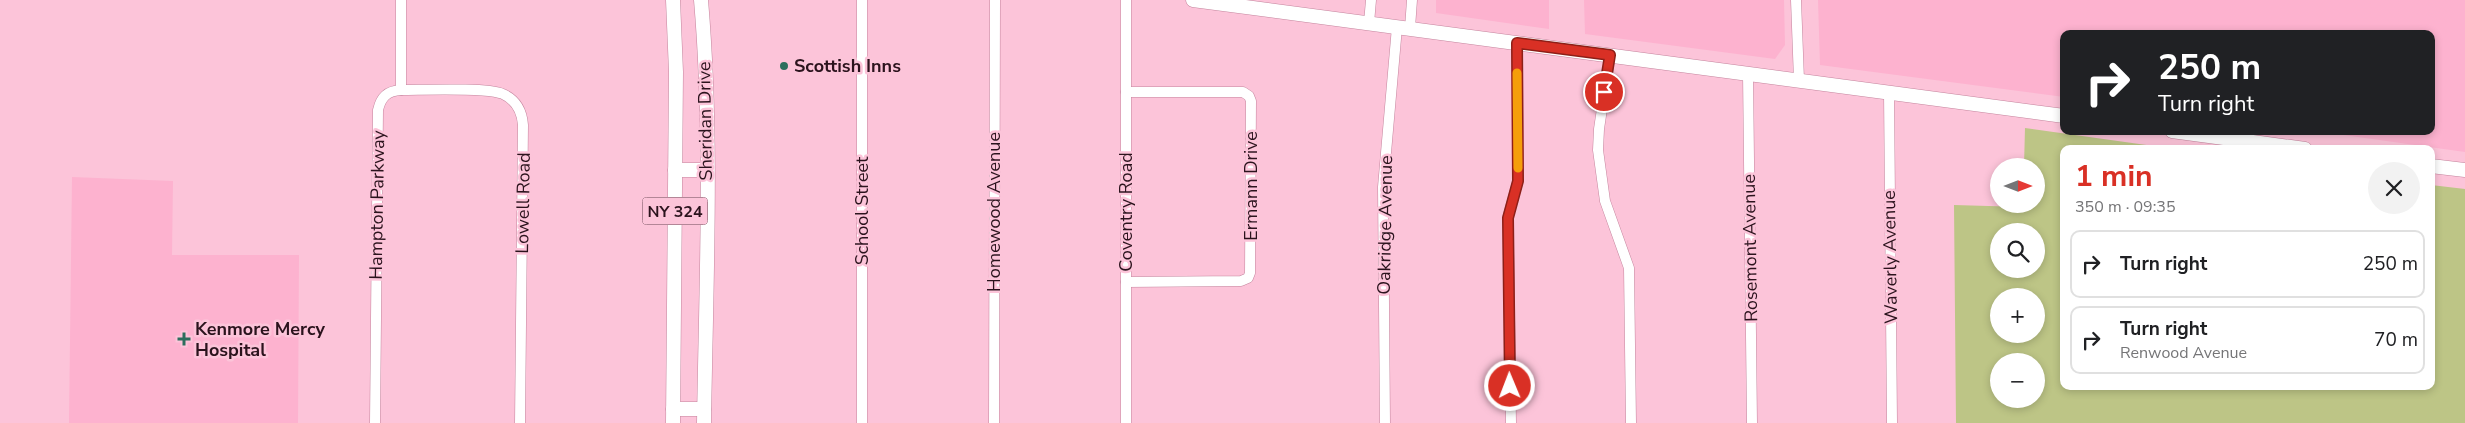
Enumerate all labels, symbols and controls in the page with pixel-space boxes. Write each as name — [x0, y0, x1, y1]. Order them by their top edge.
text: 250 m — [2158, 44, 2261, 91]
icon: right — [2075, 50, 2140, 115]
place label: Scottish Inns — [794, 54, 901, 78]
marker: Scottish Inns — [778, 60, 790, 72]
street label: Sheridan Drive — [692, 61, 718, 181]
pin — [1583, 71, 1625, 113]
icon: arrive — [1590, 78, 1618, 106]
text: Turn right — [2158, 89, 2254, 119]
street label: Hampton Parkway — [364, 129, 390, 280]
street label: Ermann Drive — [1239, 131, 1263, 241]
street label: Homewood Avenue — [982, 132, 1006, 292]
street label: Lowell Road — [510, 152, 536, 254]
street label: Coventry Road — [1114, 152, 1138, 272]
street label: Oakridge Avenue — [1372, 155, 1398, 295]
street label: School Street — [850, 156, 874, 265]
text: 1 min — [2075, 156, 2153, 197]
north arrow — [1990, 158, 2045, 212]
map controls — [1990, 158, 2045, 408]
button: close — [2368, 162, 2420, 214]
street label: Rosemont Avenue — [1737, 174, 1763, 322]
street label: Waverly Avenue — [1877, 190, 1903, 324]
text: 350 m · 09:35 — [2075, 196, 2176, 218]
road number: NY 324 — [642, 198, 708, 225]
button: search — [1990, 223, 2045, 278]
icon: right — [2077, 250, 2105, 278]
text: Turn right — [2120, 251, 2207, 277]
text: 250 m — [2363, 251, 2418, 277]
button: + — [1990, 288, 2045, 343]
text: Turn right — [2120, 316, 2207, 342]
place label: Kenmore Mercy Hospital — [195, 317, 326, 362]
icon: right — [2077, 326, 2105, 354]
text: 70 m — [2374, 327, 2418, 353]
marker: Kenmore Mercy Hospital — [177, 332, 191, 346]
text: Renwood Avenue — [2120, 342, 2247, 364]
button: − — [1990, 353, 2045, 408]
position arrow — [1483, 359, 1535, 411]

